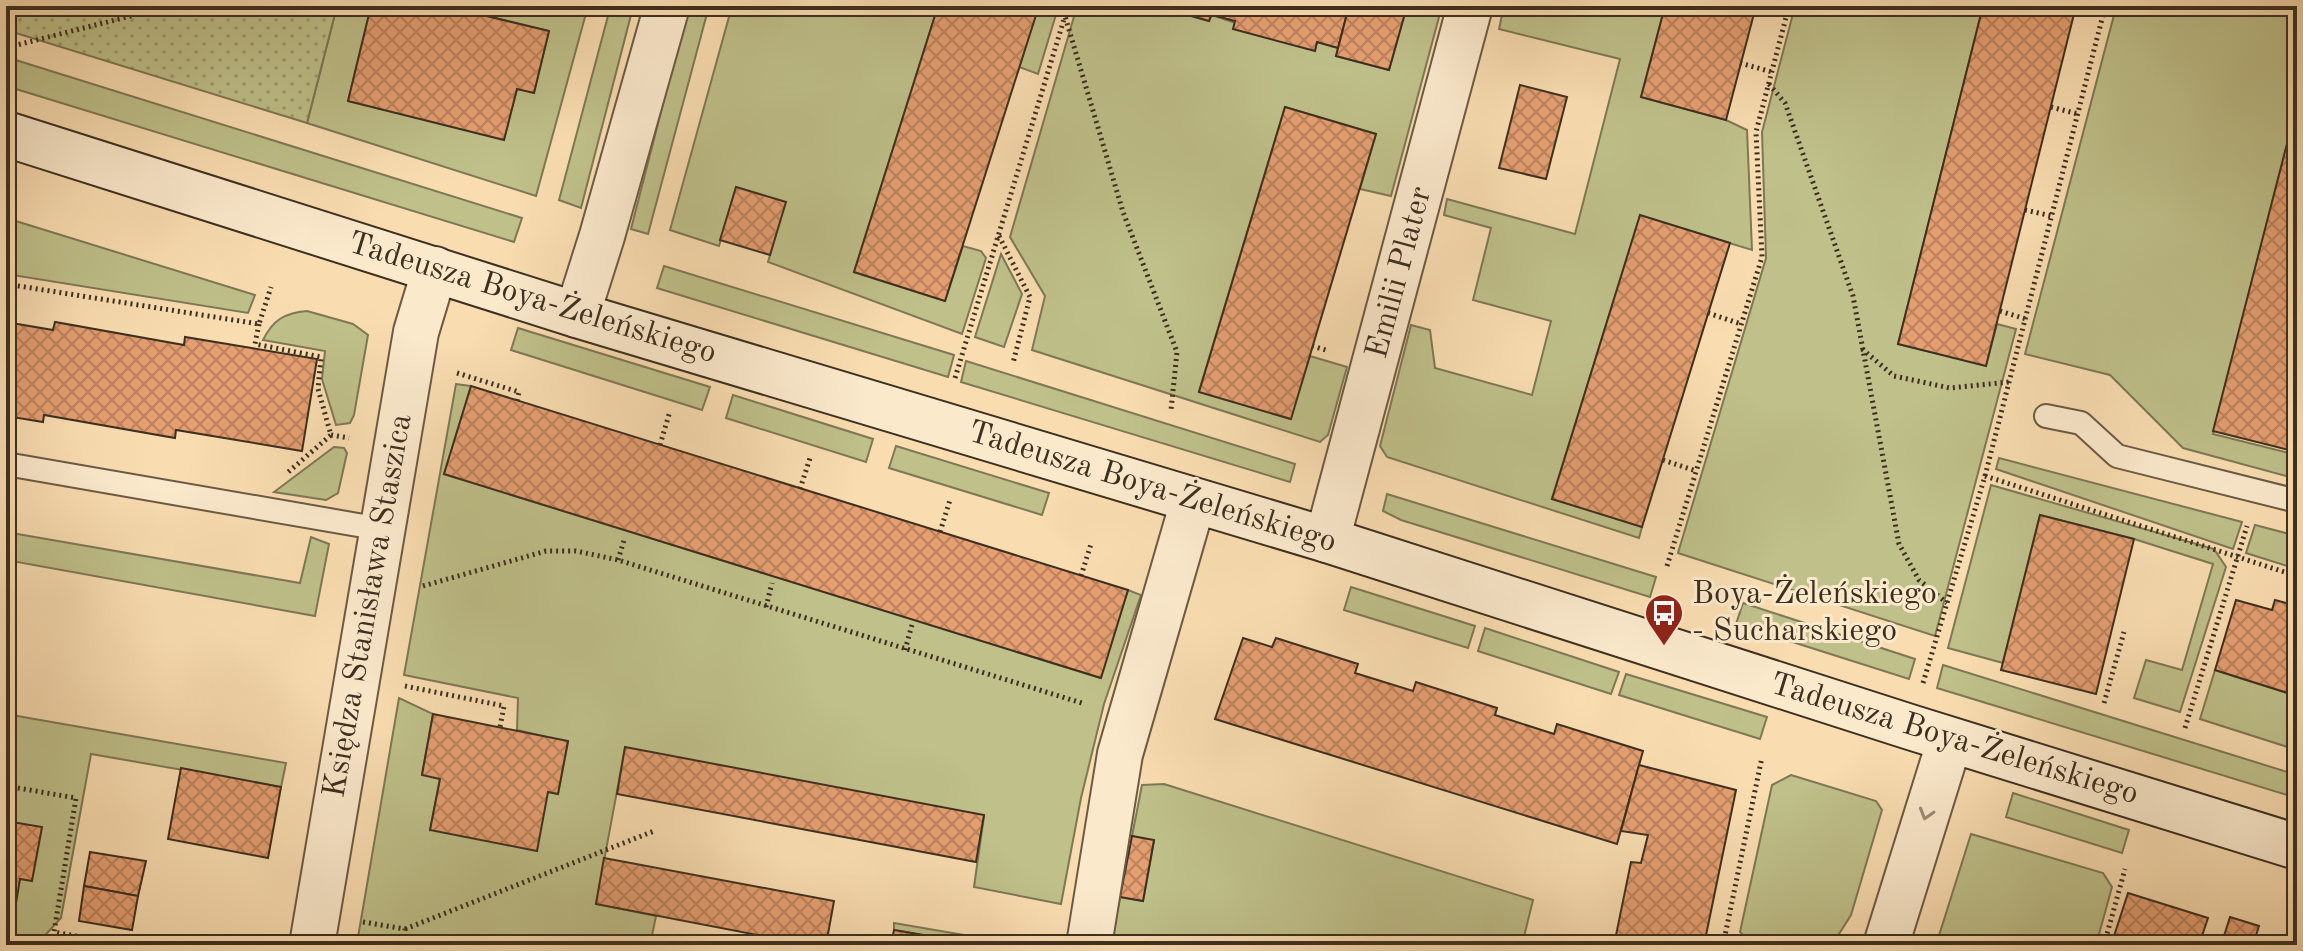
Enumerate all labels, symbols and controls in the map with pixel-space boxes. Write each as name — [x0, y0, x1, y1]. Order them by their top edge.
street label: Emilii Plater — [1362, 184, 1438, 362]
street label: Tadeusza Boya-Żeleńskiego — [344, 223, 721, 370]
street label: Księdza Stanisława Staszica — [319, 411, 419, 800]
street label: Tadeusza Boya-Żeleńskiego — [964, 412, 1341, 559]
place label: Boya-Żeleńskiego - Sucharskiego — [1692, 574, 1937, 648]
bus stop icon: Boya-Żeleńskiego - Sucharskiego — [1643, 592, 1685, 647]
street label: Tadeusza Boya-Żeleńskiego — [1766, 664, 2143, 811]
one-way arrow — [1919, 807, 1935, 821]

